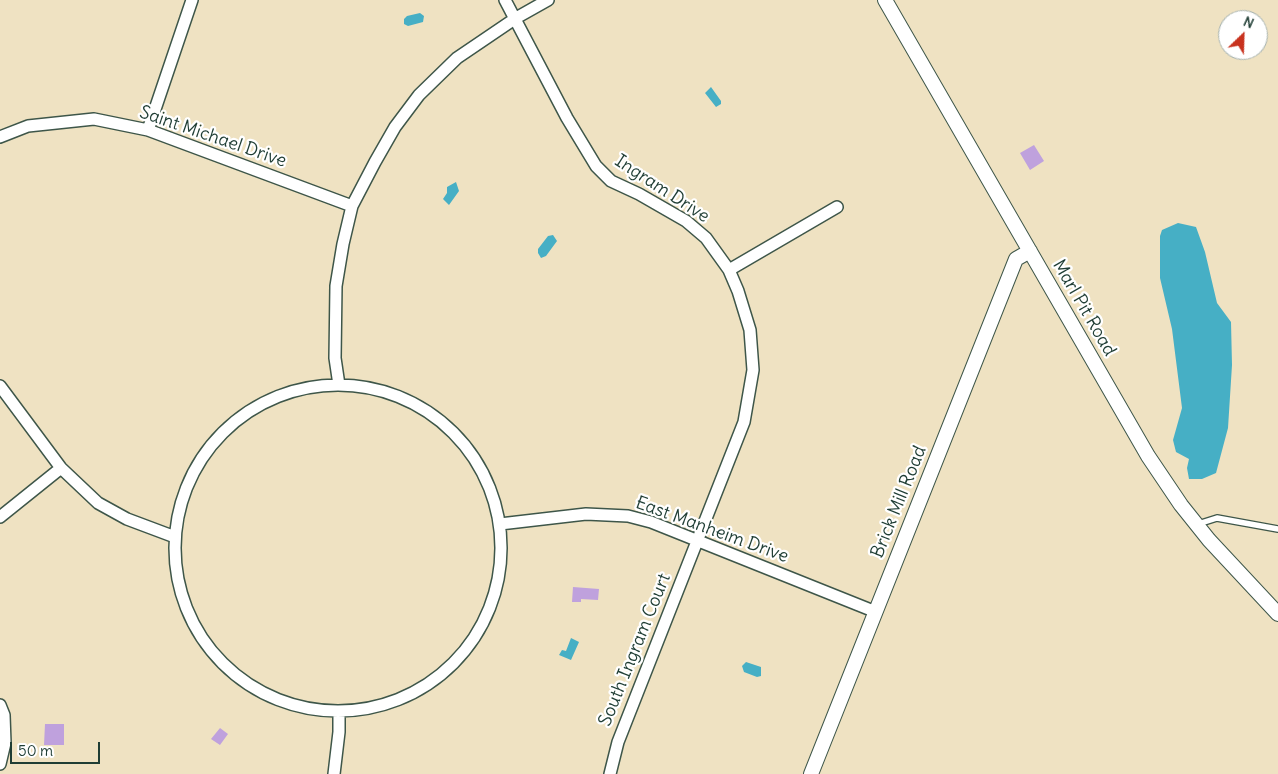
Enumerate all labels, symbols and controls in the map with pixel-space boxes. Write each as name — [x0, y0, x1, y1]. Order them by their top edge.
north arrow — [1218, 10, 1268, 60]
text: N — [1241, 12, 1257, 32]
street label: Saint Michael Drive — [137, 102, 289, 172]
street label: Ingram Drive — [611, 150, 713, 228]
street label: Marl Pit Road — [1048, 256, 1120, 360]
street label: Brick Mill Road — [867, 443, 931, 561]
street label: East Manheim Drive — [633, 492, 791, 568]
street label: South Ingram Court — [595, 571, 675, 729]
scale bar — [12, 732, 102, 764]
text: 50 m — [18, 741, 53, 760]

